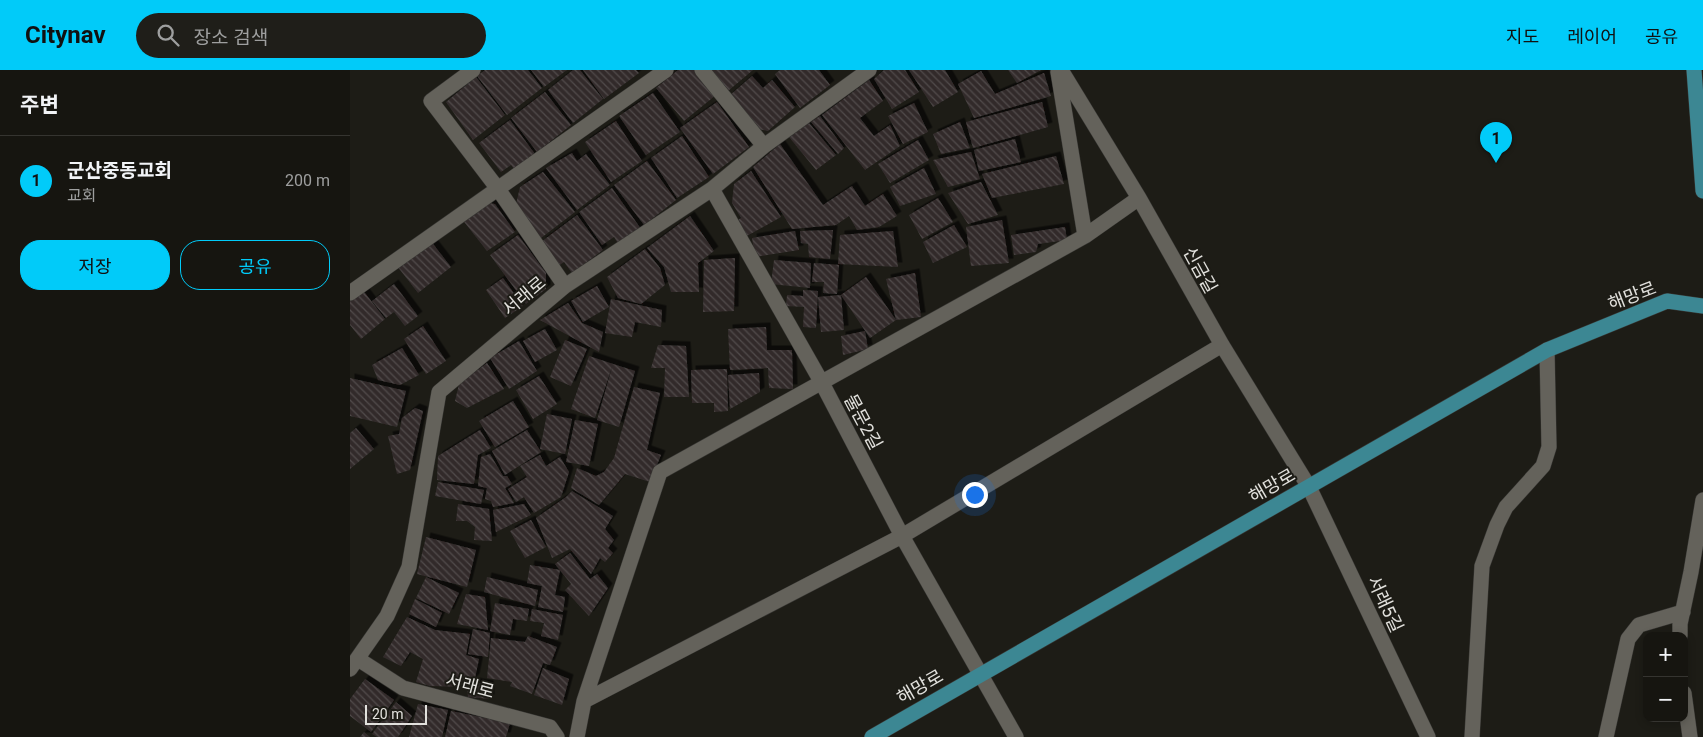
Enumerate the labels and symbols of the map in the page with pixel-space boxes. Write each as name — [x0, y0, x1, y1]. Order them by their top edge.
pin: 1 — [1480, 122, 1512, 163]
street label: 신금길 — [1179, 243, 1222, 297]
street label: 서래로 — [498, 272, 549, 320]
street label: 해망로 — [1605, 277, 1659, 314]
street label: 물문2길 — [840, 390, 887, 453]
street label: 해망로 — [1245, 464, 1299, 507]
your location — [962, 482, 988, 508]
street label: 서래5길 — [1363, 572, 1408, 635]
street label: 해망로 — [893, 665, 947, 708]
street label: 서래로 — [443, 669, 497, 702]
scale bar — [365, 702, 428, 725]

